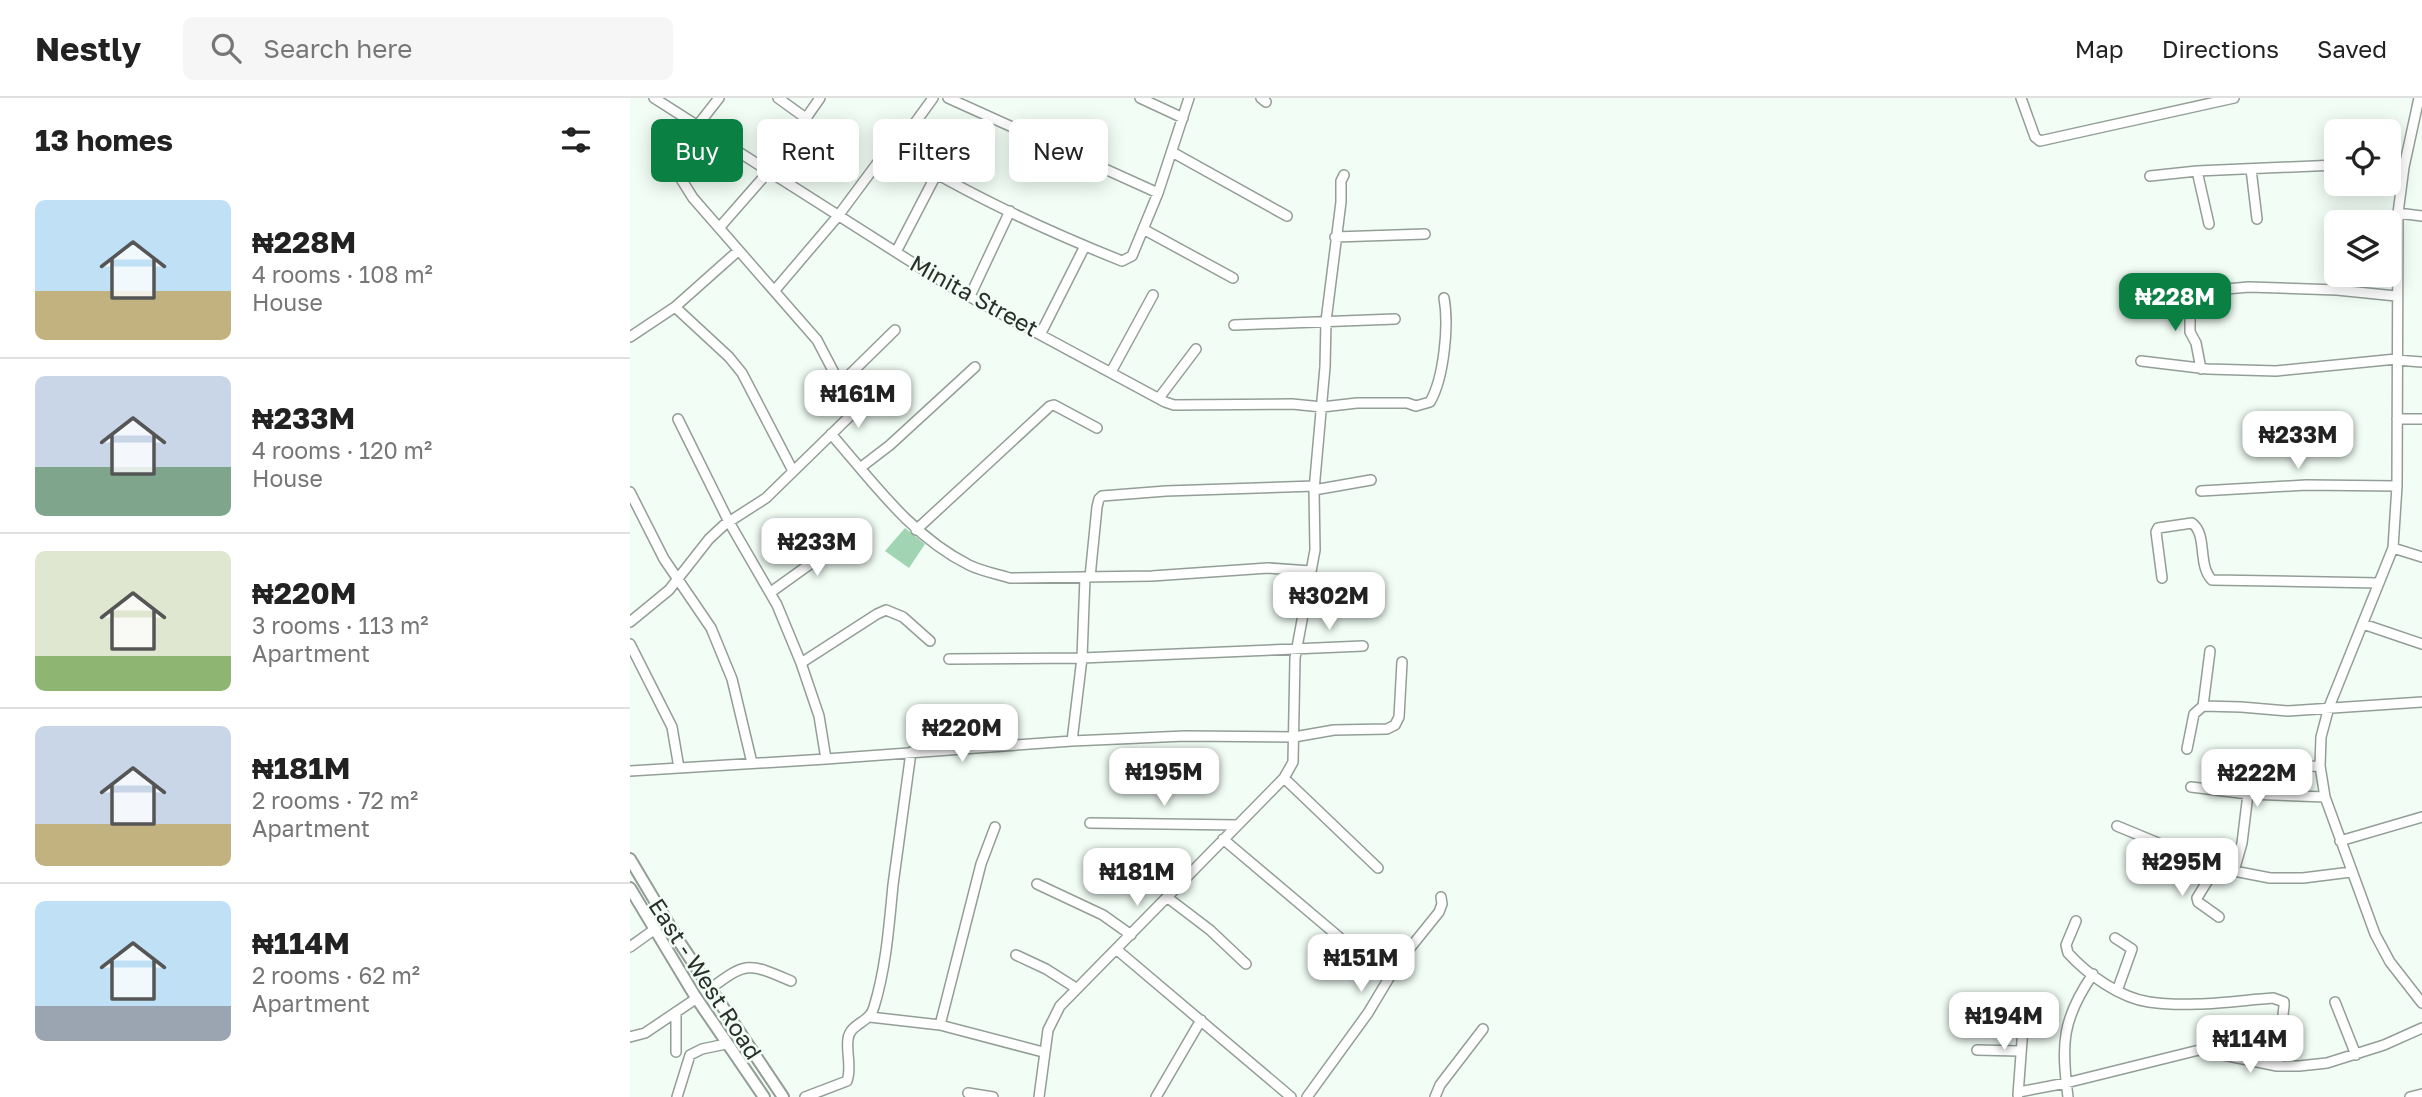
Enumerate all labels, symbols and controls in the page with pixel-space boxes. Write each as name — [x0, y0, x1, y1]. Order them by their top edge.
search box — [183, 17, 673, 80]
text: Nestly — [35, 29, 141, 68]
icon: search — [207, 29, 245, 67]
text: Search here — [263, 33, 412, 64]
text: Map — [2075, 34, 2124, 63]
text: Directions — [2162, 34, 2279, 63]
text: Saved — [2317, 34, 2387, 63]
chip: Buy — [651, 119, 743, 182]
chip: Rent — [757, 119, 859, 182]
chip: Filters — [873, 119, 995, 182]
chip: New — [1009, 119, 1108, 182]
map controls — [2324, 119, 2401, 287]
button: locate — [2324, 119, 2401, 196]
icon: filters — [557, 121, 595, 159]
text: 13 homes — [35, 122, 173, 158]
button: layers — [2324, 210, 2401, 287]
text: ₦228M — [252, 224, 356, 260]
icon: home — [91, 228, 175, 312]
street label: Minita Street — [905, 248, 1043, 342]
text: 4 rooms · 108 m² — [252, 260, 433, 288]
pin: ₦228M — [2126, 274, 2224, 333]
text: ₦228M — [2135, 282, 2215, 310]
text: House — [252, 288, 323, 316]
pin: ₦161M — [809, 370, 907, 430]
text: ₦161M — [820, 379, 896, 407]
text: ₦233M — [252, 400, 355, 436]
icon: home — [91, 404, 175, 488]
pin: ₦233M — [2249, 412, 2347, 471]
text: ₦233M — [2258, 420, 2338, 448]
text: 4 rooms · 120 m² — [252, 436, 432, 464]
text: House — [252, 464, 323, 492]
pin: ₦233M — [768, 518, 866, 578]
text: ₦233M — [777, 527, 857, 555]
pin: ₦302M — [1280, 573, 1378, 632]
text: ₦220M — [252, 575, 356, 611]
icon: home — [91, 579, 175, 663]
text: ₦302M — [1289, 581, 1369, 609]
text: 3 rooms · 113 m² — [252, 611, 429, 639]
text: Apartment — [252, 639, 370, 667]
pin: ₦220M — [913, 704, 1011, 764]
text: ₦220M — [922, 713, 1002, 741]
pin: ₦195M — [1115, 748, 1213, 808]
text: ₦181M — [252, 750, 350, 786]
pin: ₦222M — [2208, 750, 2306, 809]
icon: home — [91, 754, 175, 838]
text: ₦195M — [1125, 757, 1203, 785]
text: ₦222M — [2217, 758, 2297, 786]
text: 2 rooms · 72 m² — [252, 786, 418, 814]
text: Apartment — [252, 814, 370, 842]
pin: ₦295M — [2133, 838, 2231, 898]
text: ₦295M — [2142, 847, 2222, 875]
pin: ₦181M — [1088, 848, 1186, 908]
text: ₦181M — [1099, 857, 1175, 885]
street label: East - West Road — [643, 893, 768, 1064]
text: ₦114M — [252, 925, 350, 961]
icon: home — [91, 929, 175, 1013]
pin: ₦151M — [1312, 934, 1410, 994]
text: ₦151M — [1324, 943, 1398, 971]
text: 2 rooms · 62 m² — [252, 961, 420, 989]
text: Apartment — [252, 989, 370, 1017]
pin: ₦194M — [1955, 992, 2053, 1052]
text: ₦194M — [1965, 1001, 2043, 1029]
pin: ₦114M — [2201, 1016, 2299, 1075]
text: ₦114M — [2212, 1024, 2288, 1052]

